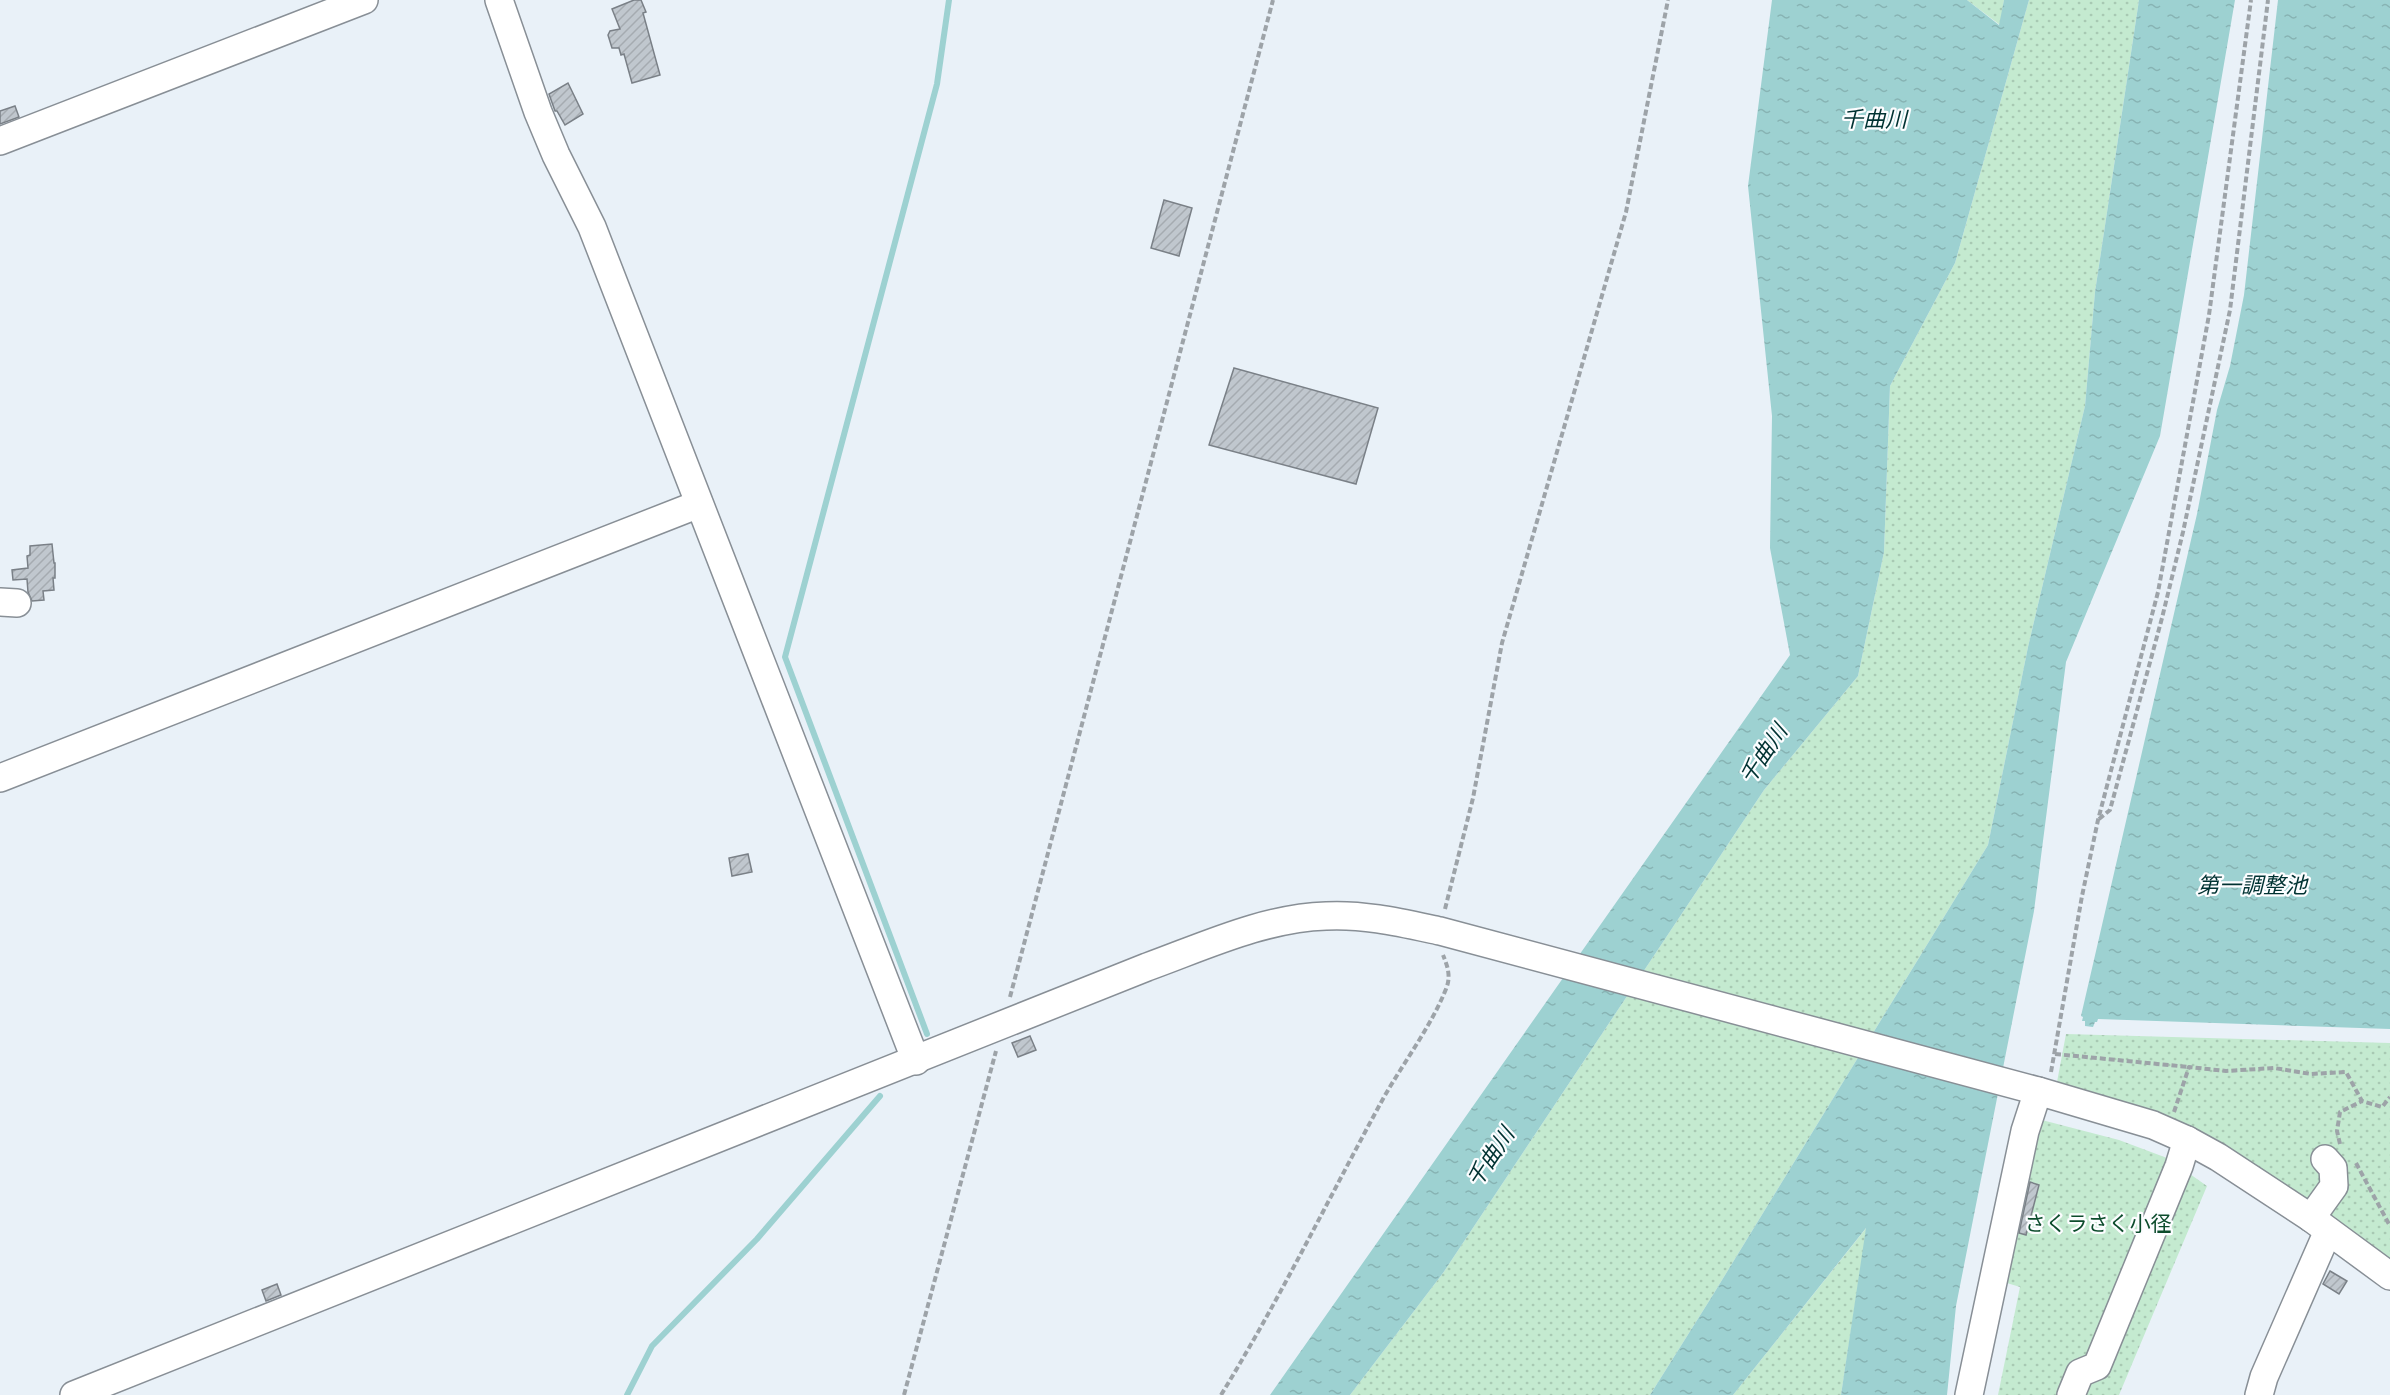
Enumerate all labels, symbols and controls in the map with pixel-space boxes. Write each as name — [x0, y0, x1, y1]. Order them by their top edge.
water label: 千曲川 — [1841, 105, 1909, 132]
water label: 千曲川 — [1733, 717, 1793, 789]
water label: 第一調整池 — [2197, 871, 2309, 898]
water label: 千曲川 — [1460, 1120, 1520, 1192]
park label: さくラさく小径 — [2025, 1210, 2172, 1235]

